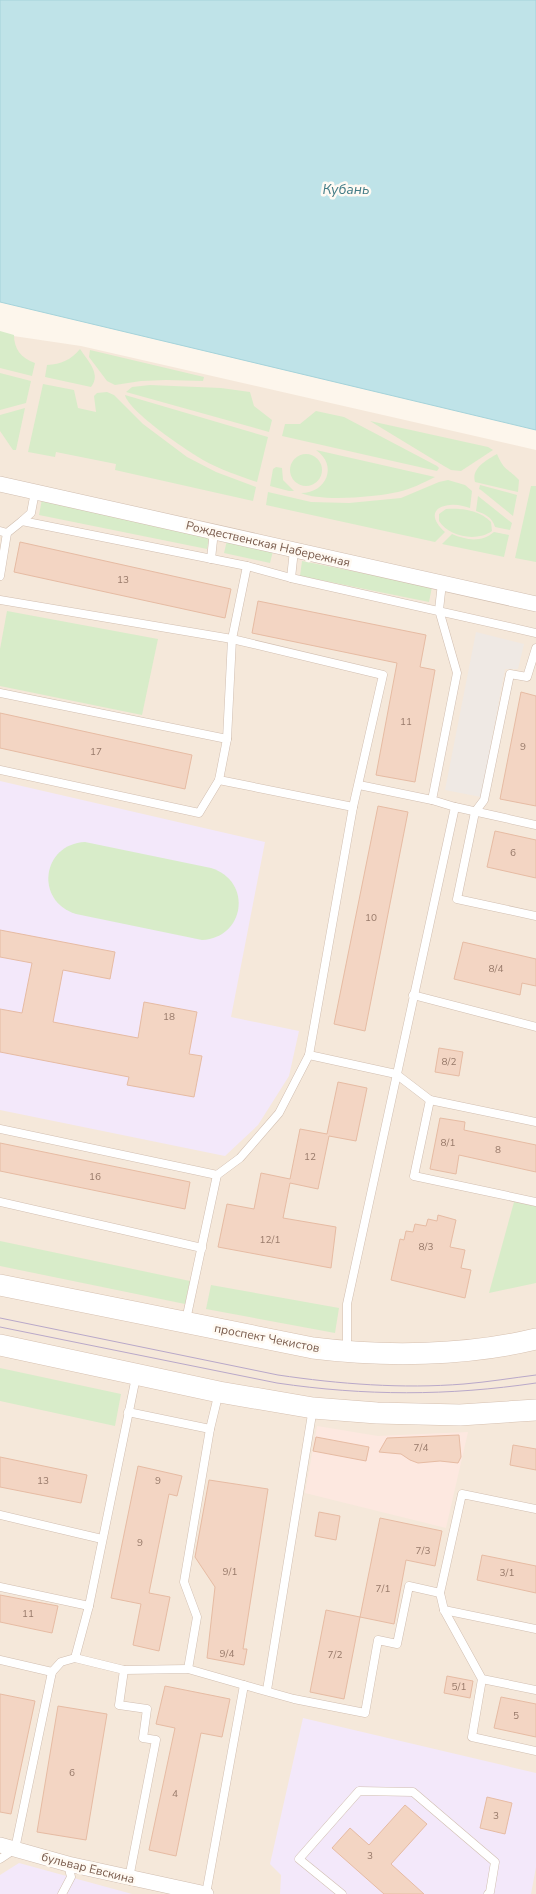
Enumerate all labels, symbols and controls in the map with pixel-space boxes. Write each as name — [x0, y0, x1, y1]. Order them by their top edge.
water label: Кубань — [322, 180, 370, 199]
street label: Рождественская Набережная — [184, 517, 352, 571]
house number: 13 — [117, 573, 129, 587]
house number: 11 — [400, 715, 412, 729]
house number: 9 — [520, 740, 526, 754]
house number: 17 — [90, 745, 102, 759]
house number: 6 — [510, 846, 516, 860]
house number: 10 — [365, 911, 377, 925]
house number: 8/4 — [489, 962, 503, 976]
house number: 18 — [163, 1010, 175, 1024]
house number: 8/2 — [442, 1055, 456, 1069]
house number: 8/1 — [441, 1136, 455, 1150]
house number: 8 — [495, 1143, 501, 1157]
house number: 12 — [304, 1150, 316, 1164]
house number: 16 — [89, 1170, 101, 1184]
house number: 12/1 — [260, 1233, 280, 1247]
house number: 8/3 — [419, 1240, 433, 1254]
street label: проспект Чекистов — [213, 1320, 322, 1356]
house number: 7/4 — [414, 1441, 428, 1455]
house number: 13 — [37, 1474, 49, 1488]
house number: 9 — [155, 1474, 161, 1488]
house number: 9 — [137, 1536, 143, 1550]
house number: 7/3 — [416, 1544, 430, 1558]
house number: 9/1 — [223, 1565, 237, 1579]
house number: 3/1 — [500, 1566, 514, 1580]
house number: 7/1 — [376, 1582, 390, 1596]
house number: 11 — [22, 1607, 34, 1621]
house number: 9/4 — [220, 1647, 234, 1661]
house number: 7/2 — [328, 1648, 342, 1662]
house number: 5/1 — [452, 1680, 466, 1694]
house number: 5 — [513, 1709, 519, 1723]
house number: 6 — [69, 1766, 75, 1780]
house number: 4 — [172, 1787, 178, 1801]
house number: 3 — [493, 1809, 499, 1823]
street label: бульвар Евскина — [40, 1849, 136, 1887]
house number: 3 — [367, 1849, 373, 1863]

